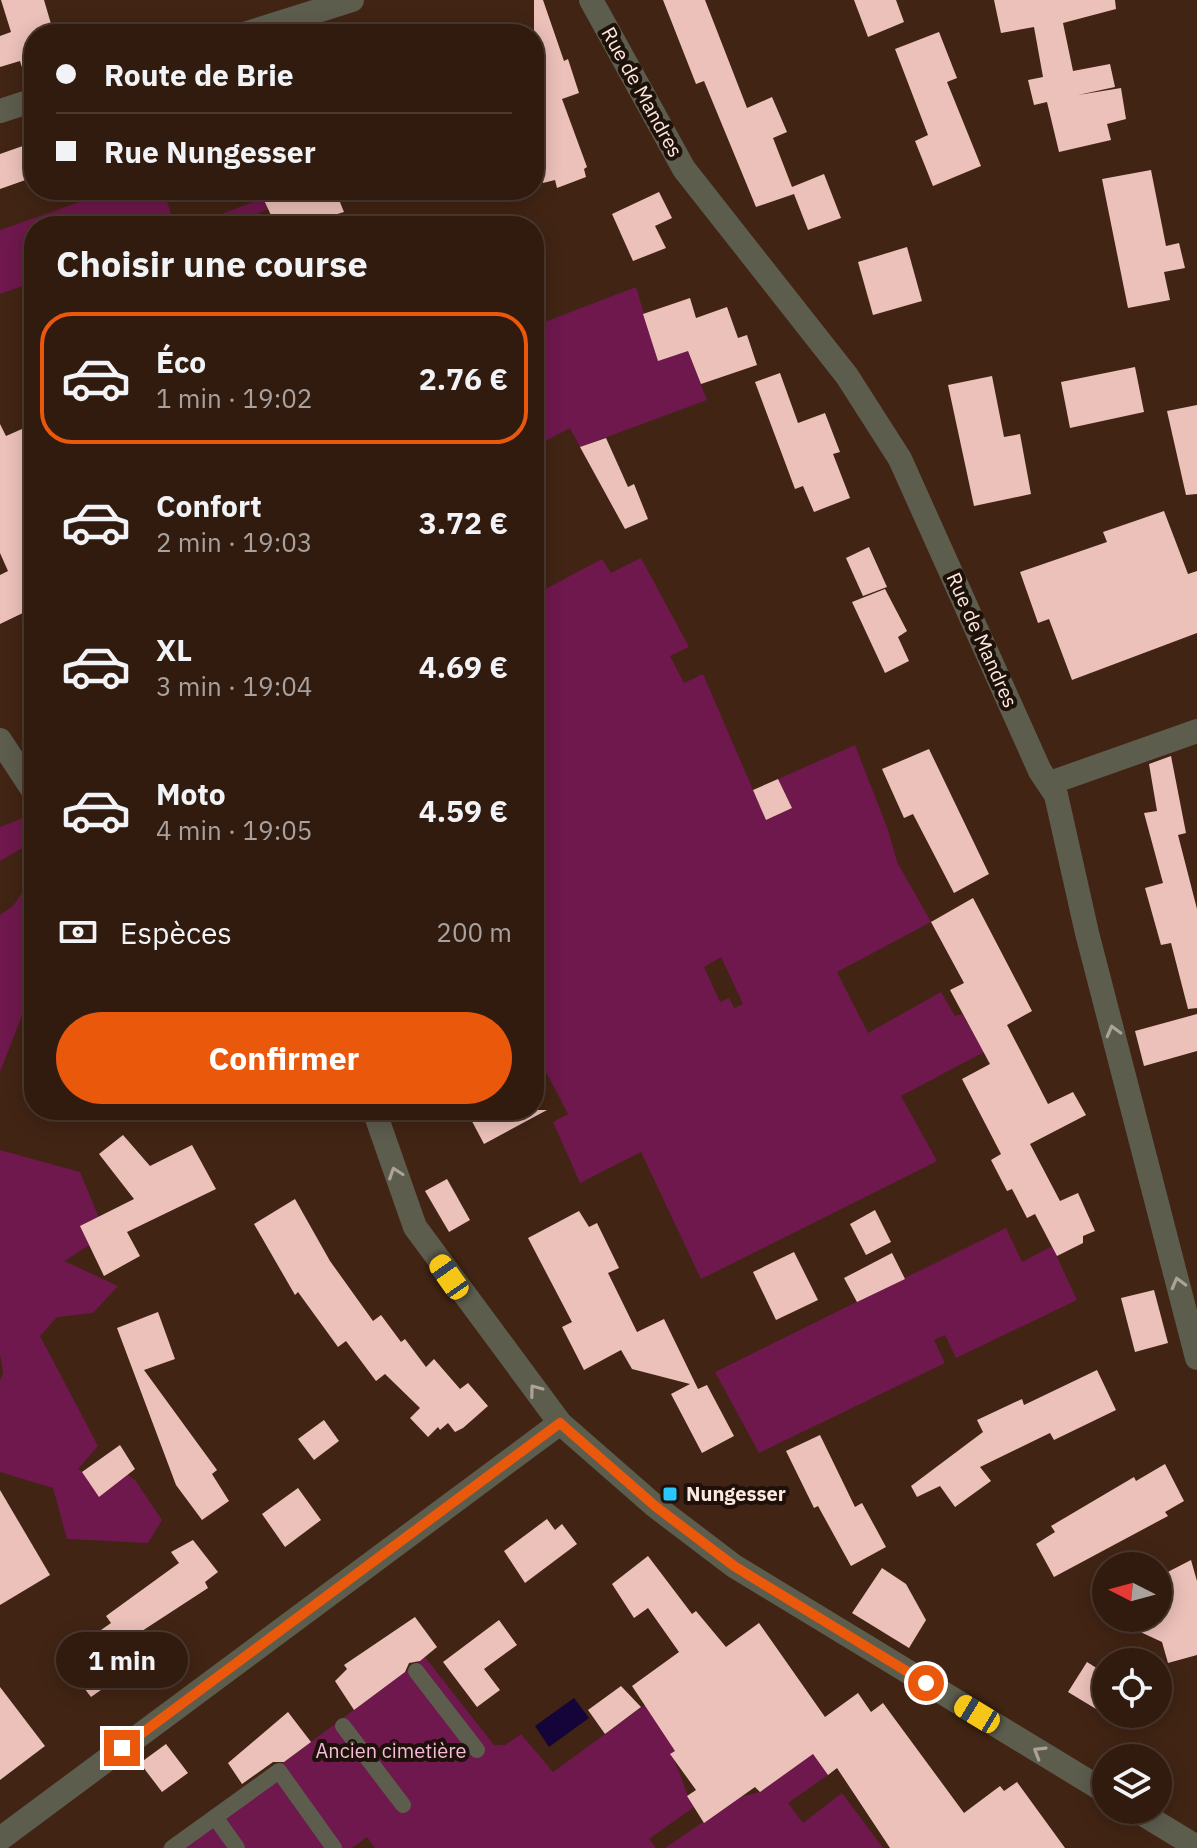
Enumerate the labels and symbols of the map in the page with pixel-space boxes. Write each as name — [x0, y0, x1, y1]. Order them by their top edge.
street label: Rue de Mandres — [595, 22, 689, 162]
street label: Rue de Mandres — [941, 568, 1024, 712]
one-way arrow — [1105, 1025, 1122, 1039]
one-way arrow — [388, 1167, 404, 1181]
car — [425, 1250, 473, 1304]
one-way arrow — [1170, 1276, 1187, 1290]
one-way arrow — [530, 1384, 545, 1399]
place label: Nungesser — [686, 1480, 786, 1507]
marker: Nungesser — [661, 1485, 679, 1503]
north arrow — [1092, 1552, 1172, 1632]
callout: 1 min — [56, 1632, 188, 1688]
route start — [908, 1665, 944, 1701]
car — [950, 1691, 1004, 1737]
route end — [104, 1730, 140, 1766]
park label: Ancien cimetière — [315, 1737, 467, 1764]
one-way arrow — [1033, 1746, 1048, 1761]

